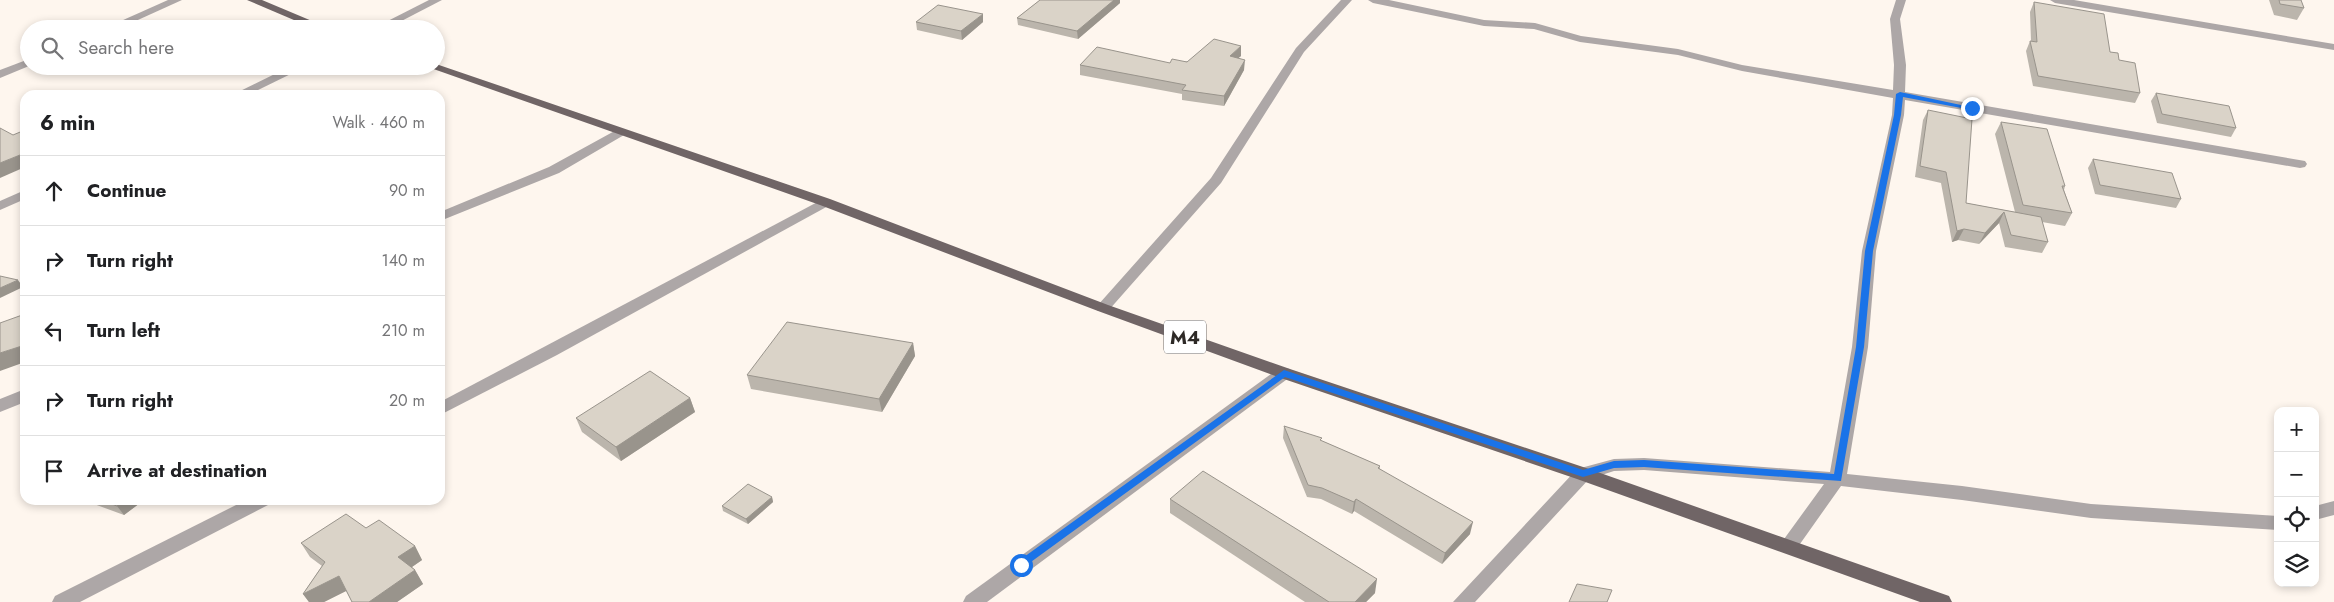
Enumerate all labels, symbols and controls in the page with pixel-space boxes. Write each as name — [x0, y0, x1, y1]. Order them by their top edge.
search box — [20, 20, 445, 75]
icon: search — [38, 34, 66, 62]
text: Search here — [78, 34, 174, 61]
route end — [1961, 97, 1984, 120]
text: 6 min — [40, 108, 95, 138]
text: Walk · 460 m — [333, 111, 425, 134]
icon: ahead — [40, 177, 68, 205]
text: Continue — [87, 177, 166, 204]
text: 90 m — [389, 179, 425, 202]
icon: right — [40, 247, 68, 275]
text: Turn right — [87, 247, 173, 274]
text: 140 m — [382, 249, 425, 272]
icon: left — [40, 317, 68, 345]
text: Turn left — [87, 317, 160, 344]
text: 210 m — [382, 319, 425, 342]
road number: M4 — [1164, 321, 1206, 354]
icon: right — [40, 387, 68, 415]
text: Turn right — [87, 387, 173, 414]
text: 20 m — [389, 389, 425, 412]
map controls — [2274, 407, 2319, 587]
button: + — [2274, 407, 2319, 452]
button: − — [2274, 452, 2319, 497]
icon: arrive — [40, 457, 68, 485]
text: Arrive at destination — [87, 457, 267, 484]
button: locate — [2274, 497, 2319, 542]
button: layers — [2274, 542, 2319, 587]
route start — [1010, 554, 1033, 577]

